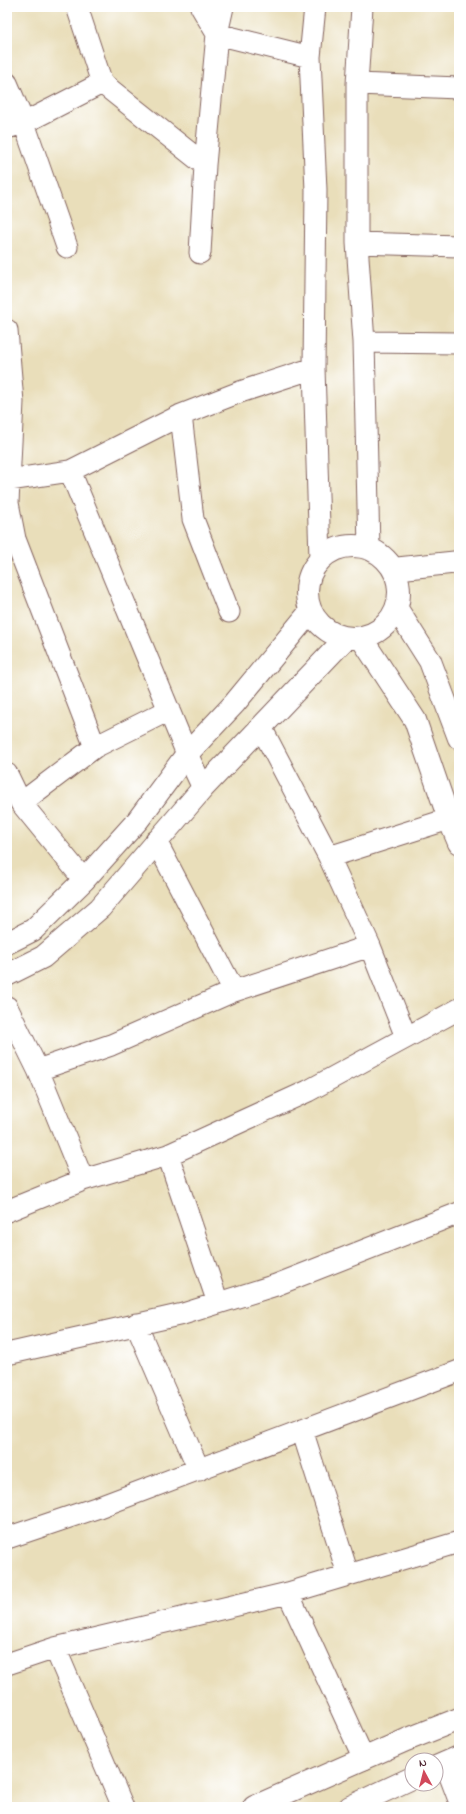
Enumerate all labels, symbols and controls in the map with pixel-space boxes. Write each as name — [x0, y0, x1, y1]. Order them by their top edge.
north arrow — [404, 1752, 444, 1792]
text: N — [418, 1755, 428, 1771]

